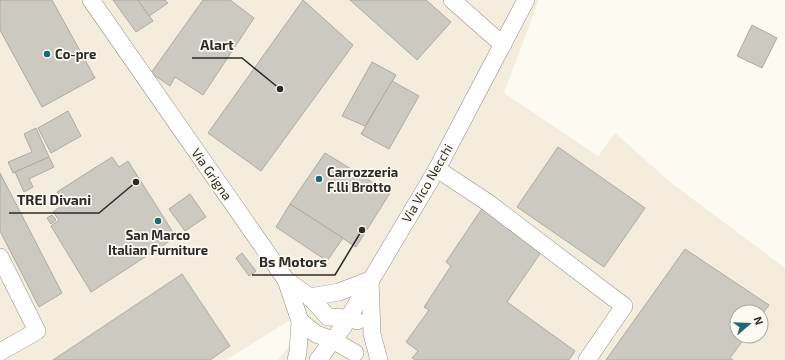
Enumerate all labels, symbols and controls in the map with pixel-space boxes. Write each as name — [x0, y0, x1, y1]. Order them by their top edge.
callout: Alart — [192, 32, 242, 58]
text: Alart — [200, 36, 234, 53]
place label: Co-pre — [55, 46, 96, 62]
marker: Co-pre — [42, 49, 52, 59]
street label: Via Vico Necchi — [398, 141, 456, 225]
street label: Via Grigna — [188, 145, 236, 203]
place label: Carrozzeria F.lli Brotto — [327, 164, 398, 195]
marker: Carrozzeria F.lli Brotto — [314, 174, 324, 184]
callout: TREI Divani — [9, 187, 99, 213]
text: TREI Divani — [17, 191, 91, 208]
marker: San Marco Italian Furniture — [153, 216, 163, 226]
place label: San Marco Italian Furniture — [108, 227, 208, 258]
callout: Bs Motors — [252, 249, 335, 275]
text: Bs Motors — [259, 253, 327, 270]
north arrow — [729, 304, 769, 344]
text: N — [751, 315, 766, 327]

